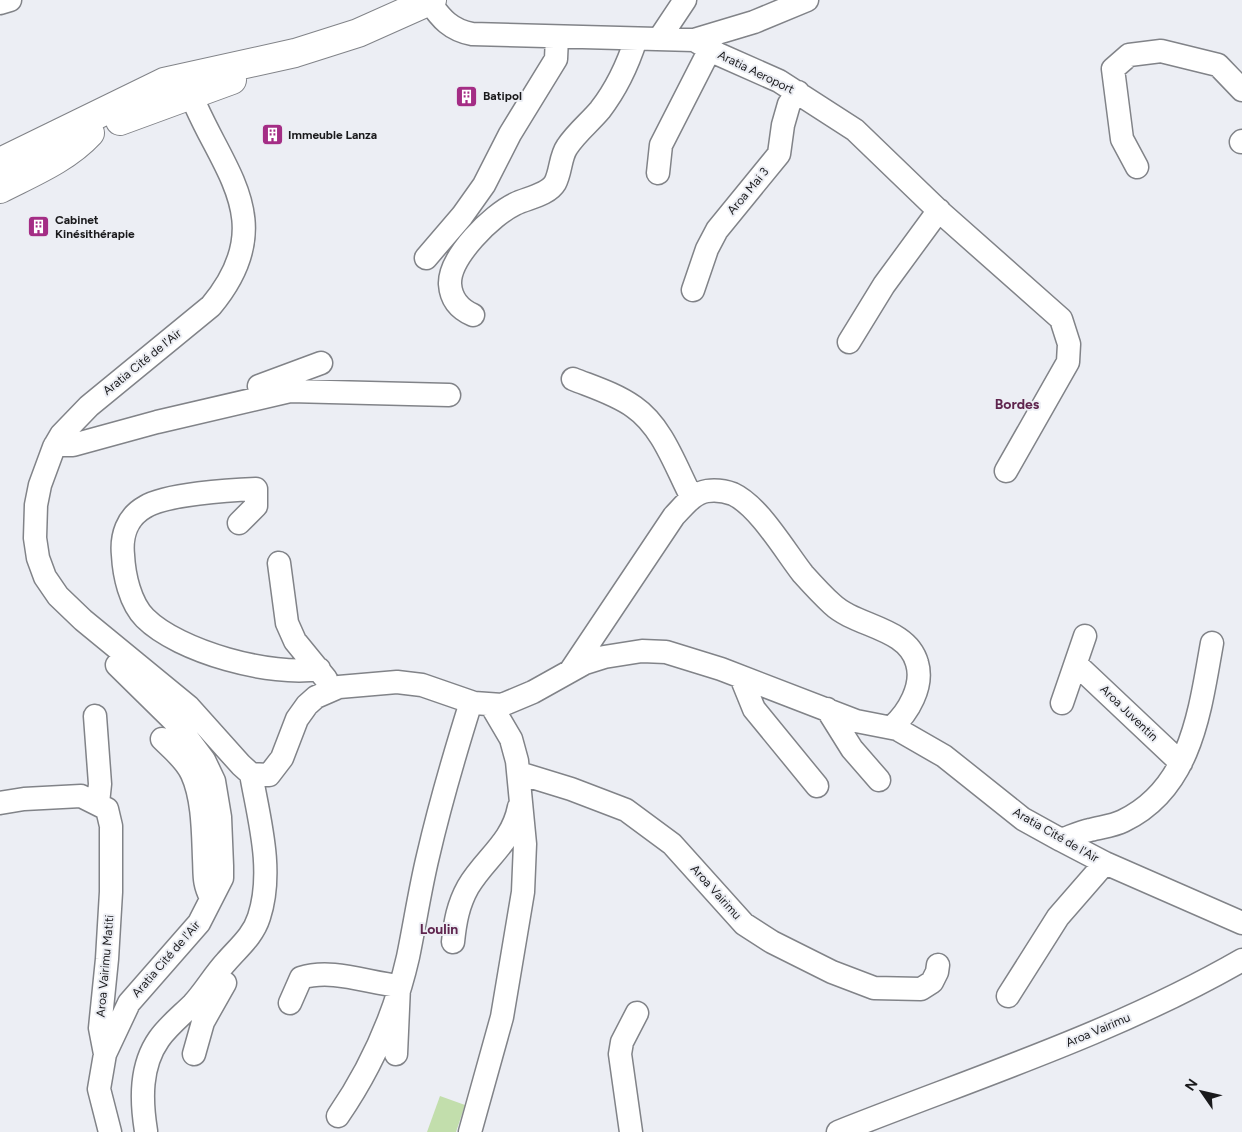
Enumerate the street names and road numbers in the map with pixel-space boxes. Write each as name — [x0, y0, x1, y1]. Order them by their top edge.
street label: Aratia Aeroport — [716, 48, 797, 97]
street label: Aroa Mai 3 — [724, 165, 772, 217]
street label: Aratia Cité de l'Air — [100, 326, 184, 398]
street label: Aroa Juventin — [1097, 682, 1161, 744]
street label: Aratia Cité de l'Air — [1011, 805, 1101, 865]
street label: Aroa Vairimu — [688, 862, 744, 922]
street label: Aroa Vairimu Matiti — [94, 914, 116, 1018]
street label: Aratia Cité de l'Air — [129, 918, 203, 1000]
street label: Aroa Vairimu — [1064, 1010, 1132, 1050]

